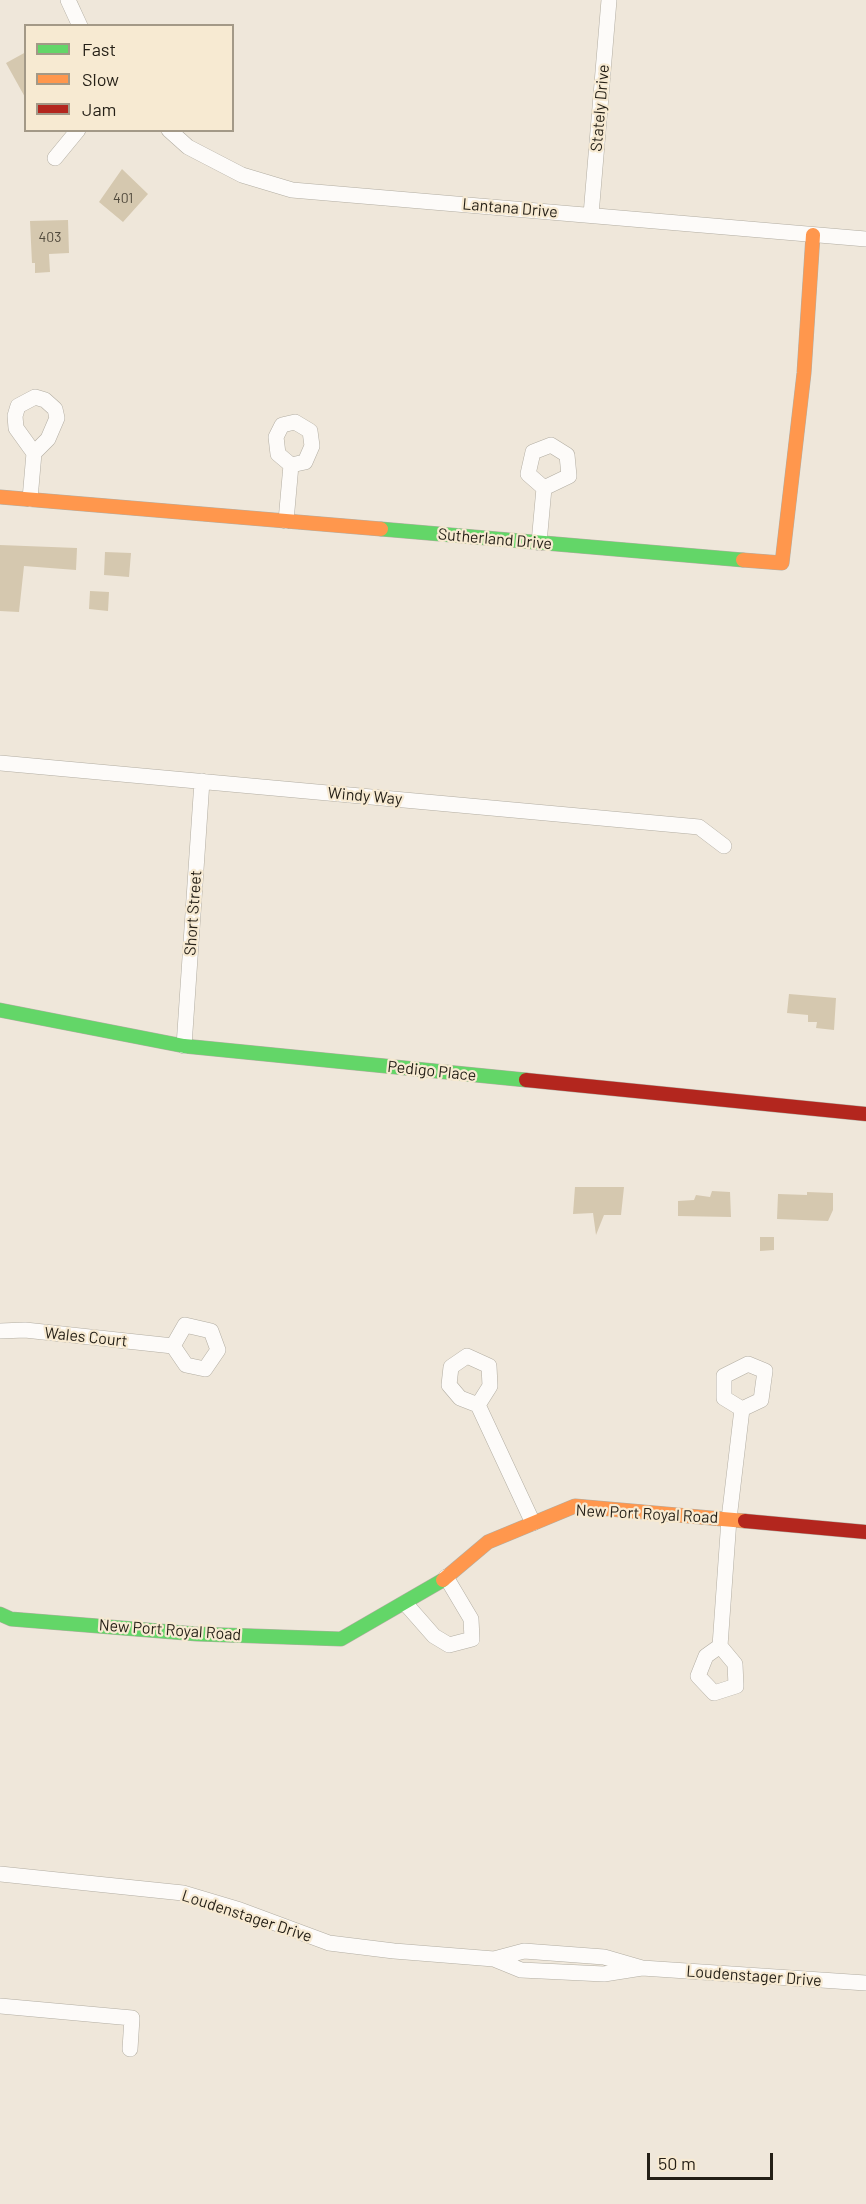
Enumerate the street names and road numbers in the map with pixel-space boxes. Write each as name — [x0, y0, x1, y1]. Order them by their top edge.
street label: Stately Drive — [587, 64, 613, 152]
street label: Lantana Drive — [462, 194, 558, 222]
street label: Sutherland Drive — [437, 524, 553, 554]
street label: Windy Way — [327, 783, 403, 809]
street label: Short Street — [180, 870, 206, 956]
street label: Pedigo Place — [387, 1057, 477, 1085]
street label: Wales Court — [44, 1323, 128, 1351]
street label: New Port Royal Road — [575, 1501, 719, 1527]
street label: New Port Royal Road — [98, 1615, 242, 1645]
street label: Loudenstager Drive — [179, 1886, 315, 1946]
street label: Loudenstager Drive — [686, 1962, 822, 1990]

